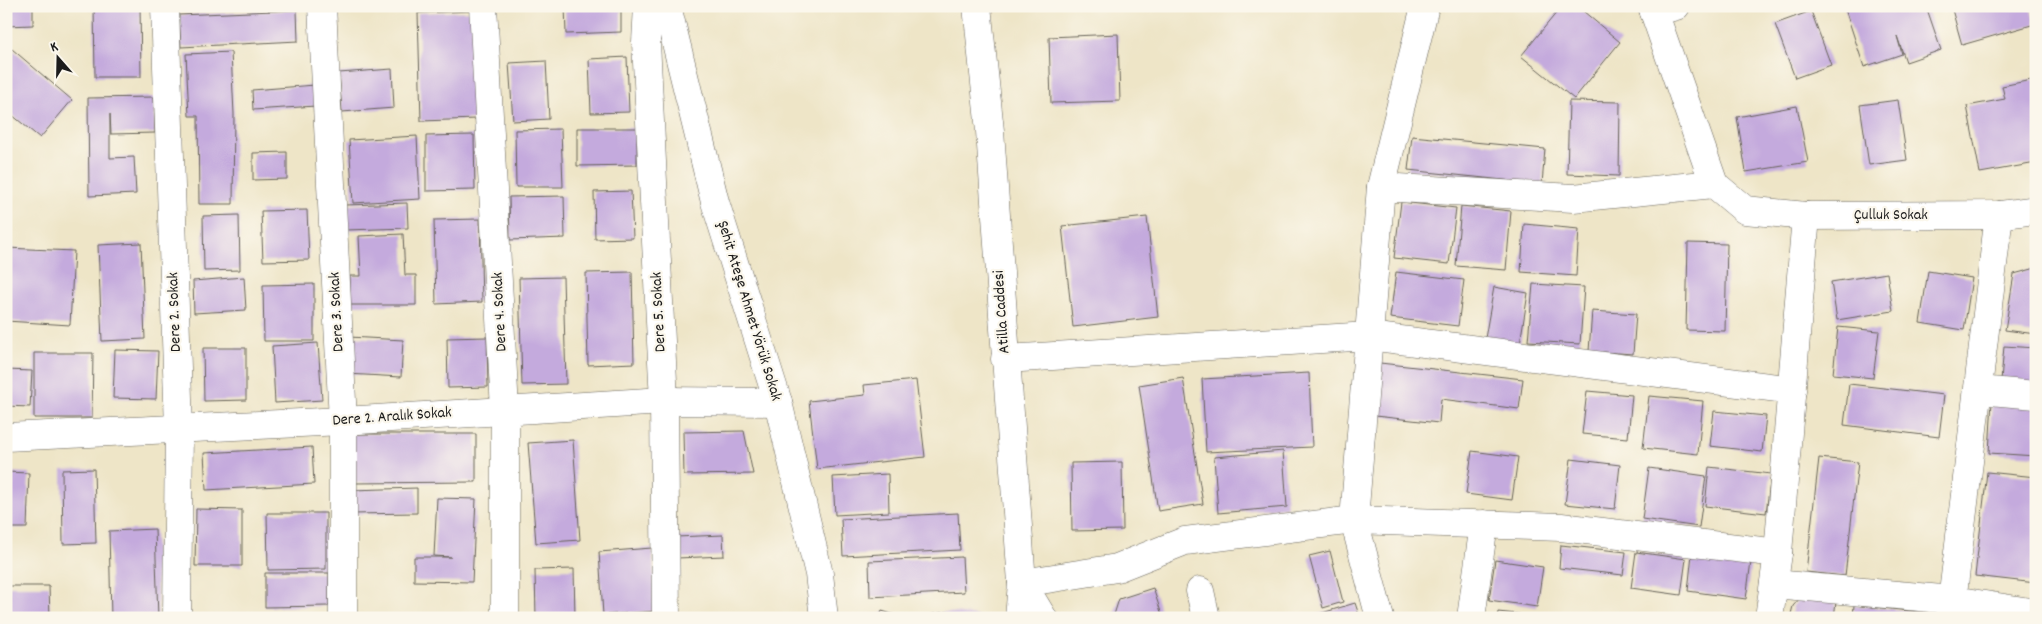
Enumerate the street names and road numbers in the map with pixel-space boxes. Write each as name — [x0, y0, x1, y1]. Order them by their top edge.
street label: Çulluk Sokak — [1854, 204, 1928, 227]
street label: Şehit Ateşe Ahmet Yörük Sokak — [711, 218, 787, 404]
street label: Atilla Caddesi — [988, 269, 1016, 354]
street label: Dere 3. Sokak — [323, 271, 351, 353]
street label: Dere 5. Sokak — [645, 271, 673, 353]
street label: Dere 2. Sokak — [162, 272, 188, 352]
street label: Dere 4. Sokak — [486, 272, 514, 352]
street label: Dere 2. Aralık Sokak — [332, 401, 452, 433]

